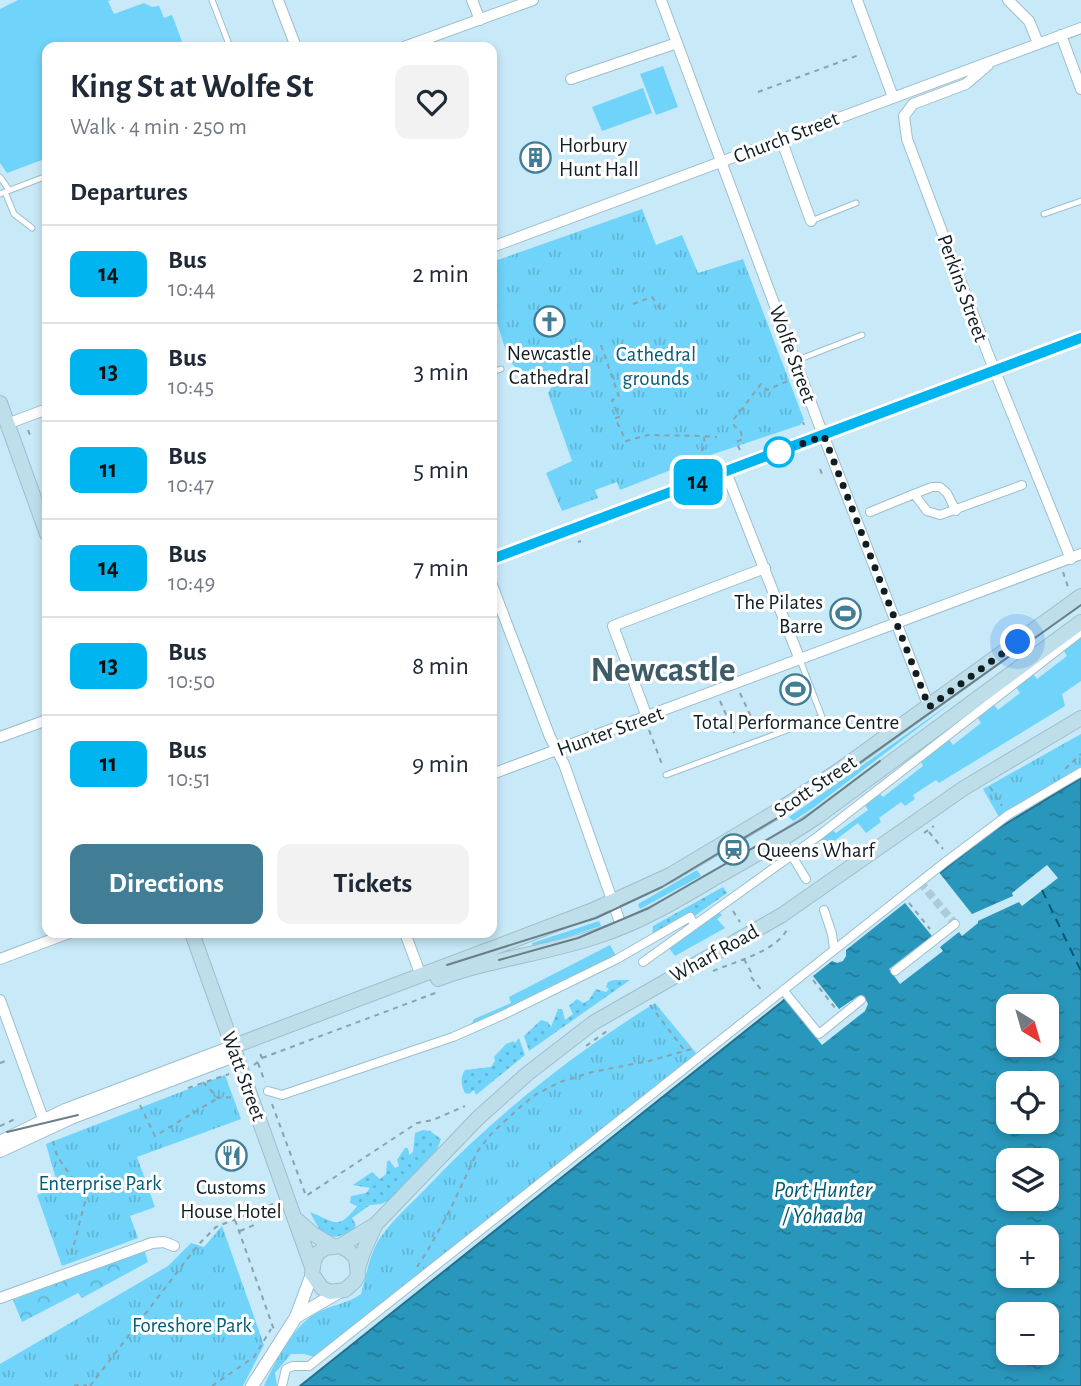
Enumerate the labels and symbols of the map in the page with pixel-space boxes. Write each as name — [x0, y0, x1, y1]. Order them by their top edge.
street label: Church Street — [731, 108, 842, 167]
place label: Horbury Hunt Hall — [559, 135, 639, 180]
building icon: Horbury Hunt Hall — [519, 140, 553, 174]
street label: Perkins Street — [933, 232, 992, 345]
street label: Wolfe Street — [765, 303, 820, 406]
church icon: Newcastle Cathedral — [532, 304, 566, 338]
place label: Newcastle Cathedral — [507, 343, 591, 388]
park label: Cathedral grounds — [616, 344, 696, 389]
unlabelled marker — [764, 437, 794, 467]
line badge: 14 — [666, 459, 730, 505]
place label: The Pilates Barre — [734, 592, 823, 637]
sports icon: The Pilates Barre — [829, 597, 863, 631]
your location — [1000, 624, 1035, 659]
district label: Newcastle — [590, 653, 736, 688]
sports icon: Total Performance Centre — [779, 673, 813, 707]
street label: Hunter Street — [554, 702, 666, 760]
place label: Total Performance Centre — [693, 712, 899, 733]
street label: Scott Street — [770, 751, 860, 821]
station icon: Queens Wharf — [717, 833, 751, 867]
place label: Queens Wharf — [757, 840, 876, 861]
street label: Wharf Road — [667, 921, 762, 986]
north arrow — [996, 994, 1059, 1057]
street label: Watt Street — [218, 1029, 270, 1124]
restaurant icon: Customs House Hotel — [214, 1138, 248, 1172]
park label: Enterprise Park — [38, 1173, 162, 1194]
place label: Customs House Hotel — [180, 1177, 282, 1222]
water label: Port Hunter / Yohaaba — [774, 1179, 873, 1228]
park label: Foreshore Park — [132, 1315, 252, 1336]

